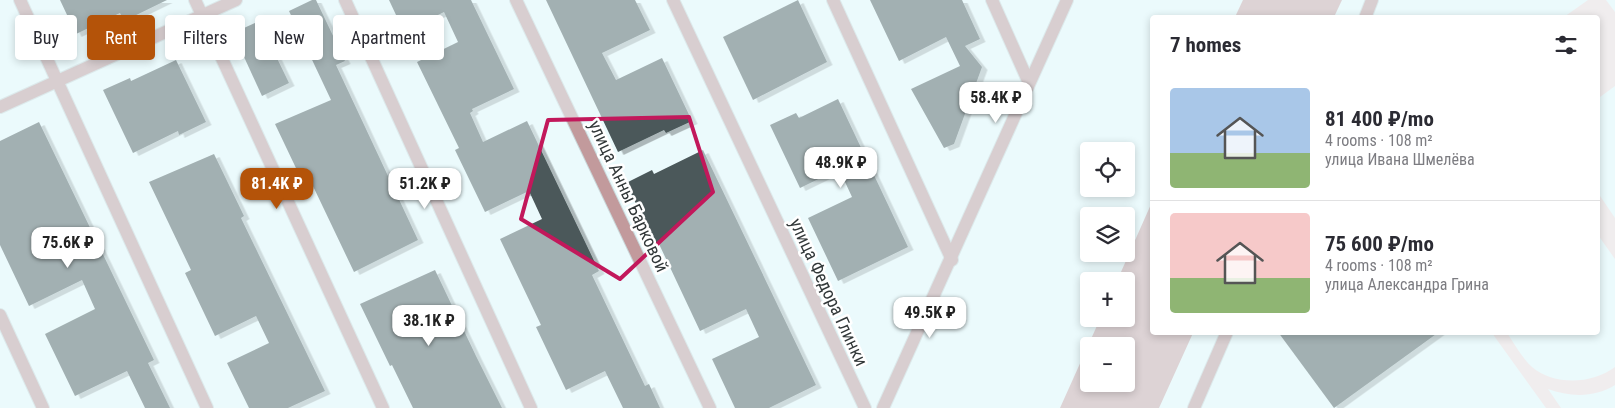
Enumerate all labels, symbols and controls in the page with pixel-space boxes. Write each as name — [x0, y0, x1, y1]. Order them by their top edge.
chip: Buy — [15, 15, 77, 60]
chip: Rent — [87, 15, 155, 60]
chip: Filters — [165, 15, 245, 60]
chip: New — [255, 15, 323, 60]
chip: Apartment — [333, 15, 444, 60]
icon: filters — [1552, 31, 1580, 59]
text: 7 homes — [1170, 33, 1241, 57]
pin: 58.4K ₽ — [950, 82, 1042, 124]
text: 58.4K ₽ — [970, 88, 1022, 107]
text: 81 400 ₽/mo — [1325, 107, 1434, 131]
icon: home — [1210, 108, 1270, 168]
street label: улица Анны Барковой — [585, 117, 673, 275]
text: 4 rooms · 108 m² — [1325, 131, 1433, 150]
map controls — [1080, 142, 1135, 392]
button: locate — [1080, 142, 1135, 197]
pin: 48.9K ₽ — [795, 146, 887, 189]
text: улица Ивана Шмелёва — [1325, 150, 1475, 169]
text: 48.9K ₽ — [815, 153, 867, 172]
pin: 81.4K ₽ — [231, 168, 323, 210]
pin: 51.2K ₽ — [379, 168, 471, 210]
text: 81.4K ₽ — [251, 174, 303, 193]
text: 51.2K ₽ — [399, 174, 451, 193]
button: layers — [1080, 207, 1135, 262]
street label: улица Федора Глинки — [786, 215, 872, 369]
pin: 75.6K ₽ — [22, 226, 114, 269]
text: 75 600 ₽/mo — [1325, 232, 1434, 256]
text: 75.6K ₽ — [42, 233, 94, 252]
icon: home — [1210, 233, 1270, 293]
text: 4 rooms · 108 m² — [1325, 256, 1433, 275]
button: + — [1080, 272, 1135, 327]
text: улица Александра Грина — [1325, 275, 1489, 294]
pin: 49.5K ₽ — [884, 296, 976, 339]
text: 49.5K ₽ — [904, 303, 956, 322]
pin: 38.1K ₽ — [383, 304, 475, 347]
text: 38.1K ₽ — [403, 311, 455, 330]
button: − — [1080, 337, 1135, 392]

